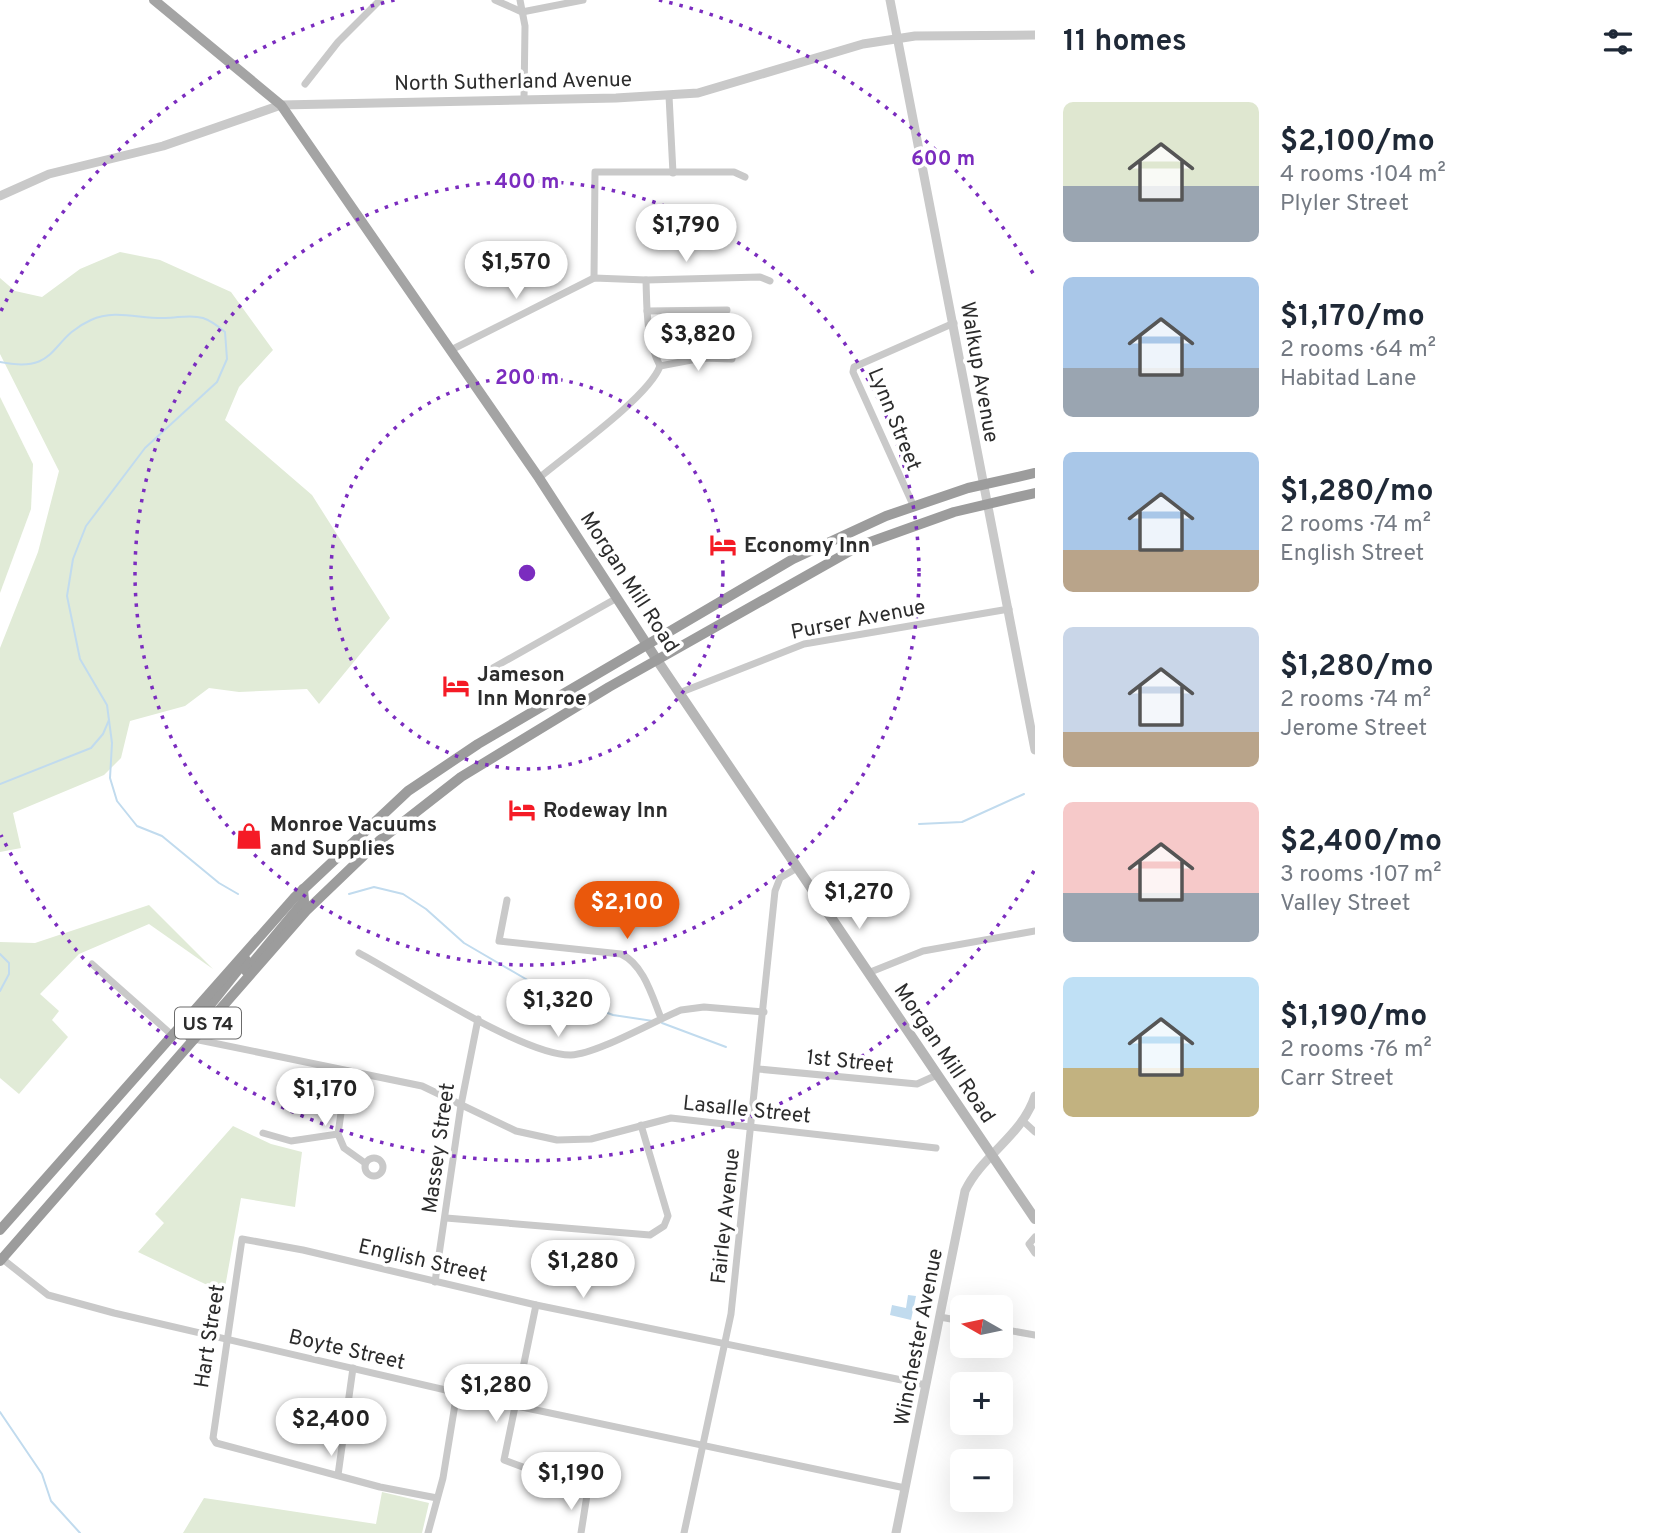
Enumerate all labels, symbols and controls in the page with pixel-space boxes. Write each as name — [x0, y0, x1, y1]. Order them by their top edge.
icon: filters — [1599, 23, 1637, 61]
text: 11 homes — [1063, 24, 1187, 61]
street label: North Sutherland Avenue — [394, 67, 632, 98]
text: $2,100/mo — [1280, 124, 1435, 161]
icon: home — [1119, 130, 1203, 214]
text: 600 m — [911, 146, 975, 173]
text: 4 rooms · 104 m² — [1280, 161, 1446, 190]
text: 400 m — [495, 169, 559, 196]
text: Plyler Street — [1280, 190, 1409, 219]
pin: $1,790 — [629, 204, 743, 264]
text: $1,790 — [652, 212, 720, 241]
pin: $1,570 — [459, 242, 573, 301]
text: $1,570 — [481, 249, 551, 278]
text: $1,170/mo — [1280, 299, 1425, 336]
street label: Walkup Avenue — [953, 300, 1004, 445]
icon: home — [1119, 305, 1203, 389]
pin: $3,820 — [641, 314, 755, 373]
text: $3,820 — [660, 321, 736, 350]
text: 2 rooms · 64 m² — [1280, 336, 1436, 365]
street label: Lynn Street — [861, 364, 927, 475]
text: 200 m — [495, 365, 559, 392]
text: Habitad Lane — [1280, 365, 1416, 394]
text: $1,280/mo — [1280, 474, 1434, 511]
icon: home — [1119, 480, 1203, 564]
street label: Morgan Mill Road — [573, 507, 684, 659]
text: 2 rooms · 74 m² — [1280, 511, 1431, 540]
hotel icon: Economy Inn — [708, 530, 738, 560]
place label: Economy Inn — [744, 533, 870, 560]
text: English Street — [1280, 540, 1424, 569]
centre of rings — [515, 561, 539, 585]
street label: Purser Avenue — [789, 594, 928, 647]
text: $1,280/mo — [1280, 649, 1434, 686]
icon: home — [1119, 655, 1203, 739]
place label: Jameson Inn Monroe — [477, 662, 587, 713]
hotel icon: Jameson Inn Monroe — [441, 671, 471, 701]
text: 2 rooms · 74 m² — [1280, 686, 1431, 715]
text: Jerome Street — [1280, 715, 1427, 744]
hotel icon: Rodeway Inn — [507, 795, 537, 825]
place label: Rodeway Inn — [543, 798, 668, 825]
place label: Monroe Vacuums and Supplies — [270, 812, 437, 863]
shop icon: Monroe Vacuums and Supplies — [234, 821, 264, 851]
text: $2,400/mo — [1280, 824, 1442, 861]
icon: home — [1119, 830, 1203, 914]
text: 3 rooms · 107 m² — [1280, 861, 1442, 890]
pin: $1,270 — [802, 872, 916, 931]
text: $1,270 — [824, 879, 894, 908]
pin: $2,100 — [570, 881, 684, 941]
text: $2,100 — [590, 889, 664, 918]
text: Valley Street — [1280, 890, 1410, 919]
pin: $1,320 — [501, 979, 615, 1039]
street label: Morgan Mill Road — [887, 979, 1001, 1129]
text: $1,320 — [522, 987, 594, 1016]
text: $1,190/mo — [1280, 999, 1427, 1036]
icon: home — [1119, 1005, 1203, 1089]
road number: US 74 — [175, 1007, 241, 1038]
text: 2 rooms · 76 m² — [1280, 1036, 1432, 1065]
street label: 1st Street — [805, 1044, 895, 1081]
text: Carr Street — [1280, 1065, 1394, 1094]
pin: $1,170 — [268, 1068, 382, 1128]
text: $1,170 — [292, 1076, 358, 1105]
street label: Massey Street — [417, 1081, 462, 1215]
street label: Lasalle Street — [682, 1090, 812, 1131]
street label: Fairley Avenue — [706, 1147, 747, 1285]
street label: English Street — [355, 1233, 490, 1289]
pin: $1,280 — [526, 1240, 640, 1300]
street label: Winchester Avenue — [889, 1246, 950, 1428]
text: $1,280 — [547, 1248, 619, 1277]
street label: Hart Street — [189, 1282, 232, 1390]
north arrow — [950, 1295, 1013, 1358]
map controls — [950, 1295, 1013, 1512]
street label: Boyte Street — [286, 1324, 408, 1377]
pin: $1,280 — [439, 1364, 553, 1424]
text: $1,280 — [460, 1372, 532, 1401]
button: + — [950, 1372, 1013, 1435]
pin: $2,400 — [274, 1398, 388, 1458]
text: $2,400 — [292, 1406, 370, 1435]
button: − — [950, 1449, 1013, 1512]
pin: $1,190 — [514, 1452, 628, 1512]
text: $1,190 — [537, 1460, 605, 1489]

